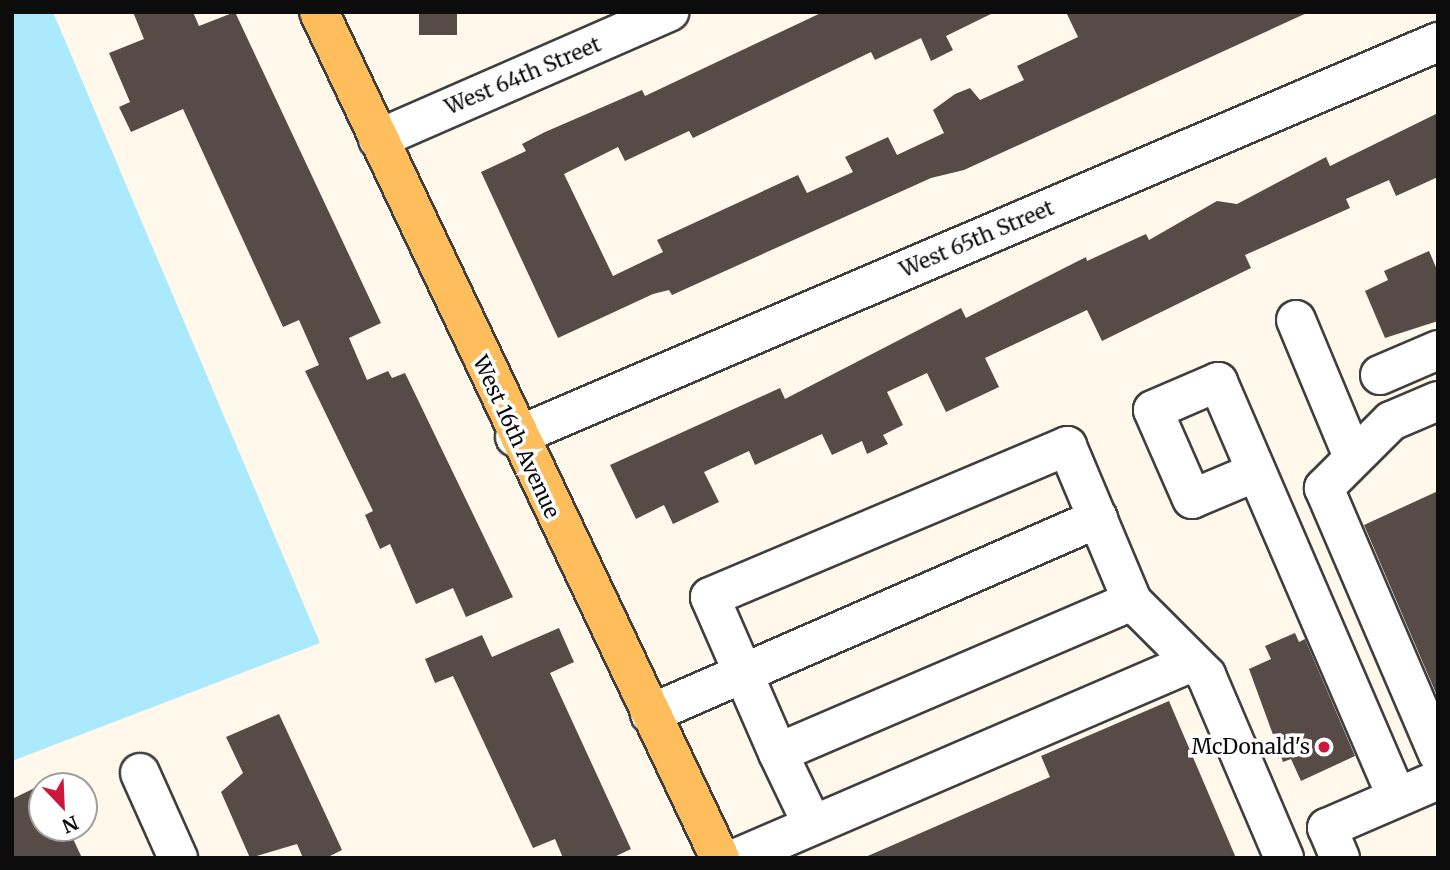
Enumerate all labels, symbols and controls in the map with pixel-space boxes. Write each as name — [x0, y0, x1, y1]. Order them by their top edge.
street label: West 64th Street — [441, 32, 605, 120]
street label: West 65th Street — [896, 195, 1058, 283]
street label: West 16th Avenue — [467, 352, 565, 522]
place label: McDonald's — [1191, 734, 1310, 760]
marker: McDonald's — [1316, 739, 1332, 755]
north arrow — [28, 772, 98, 842]
text: N — [59, 811, 82, 838]

